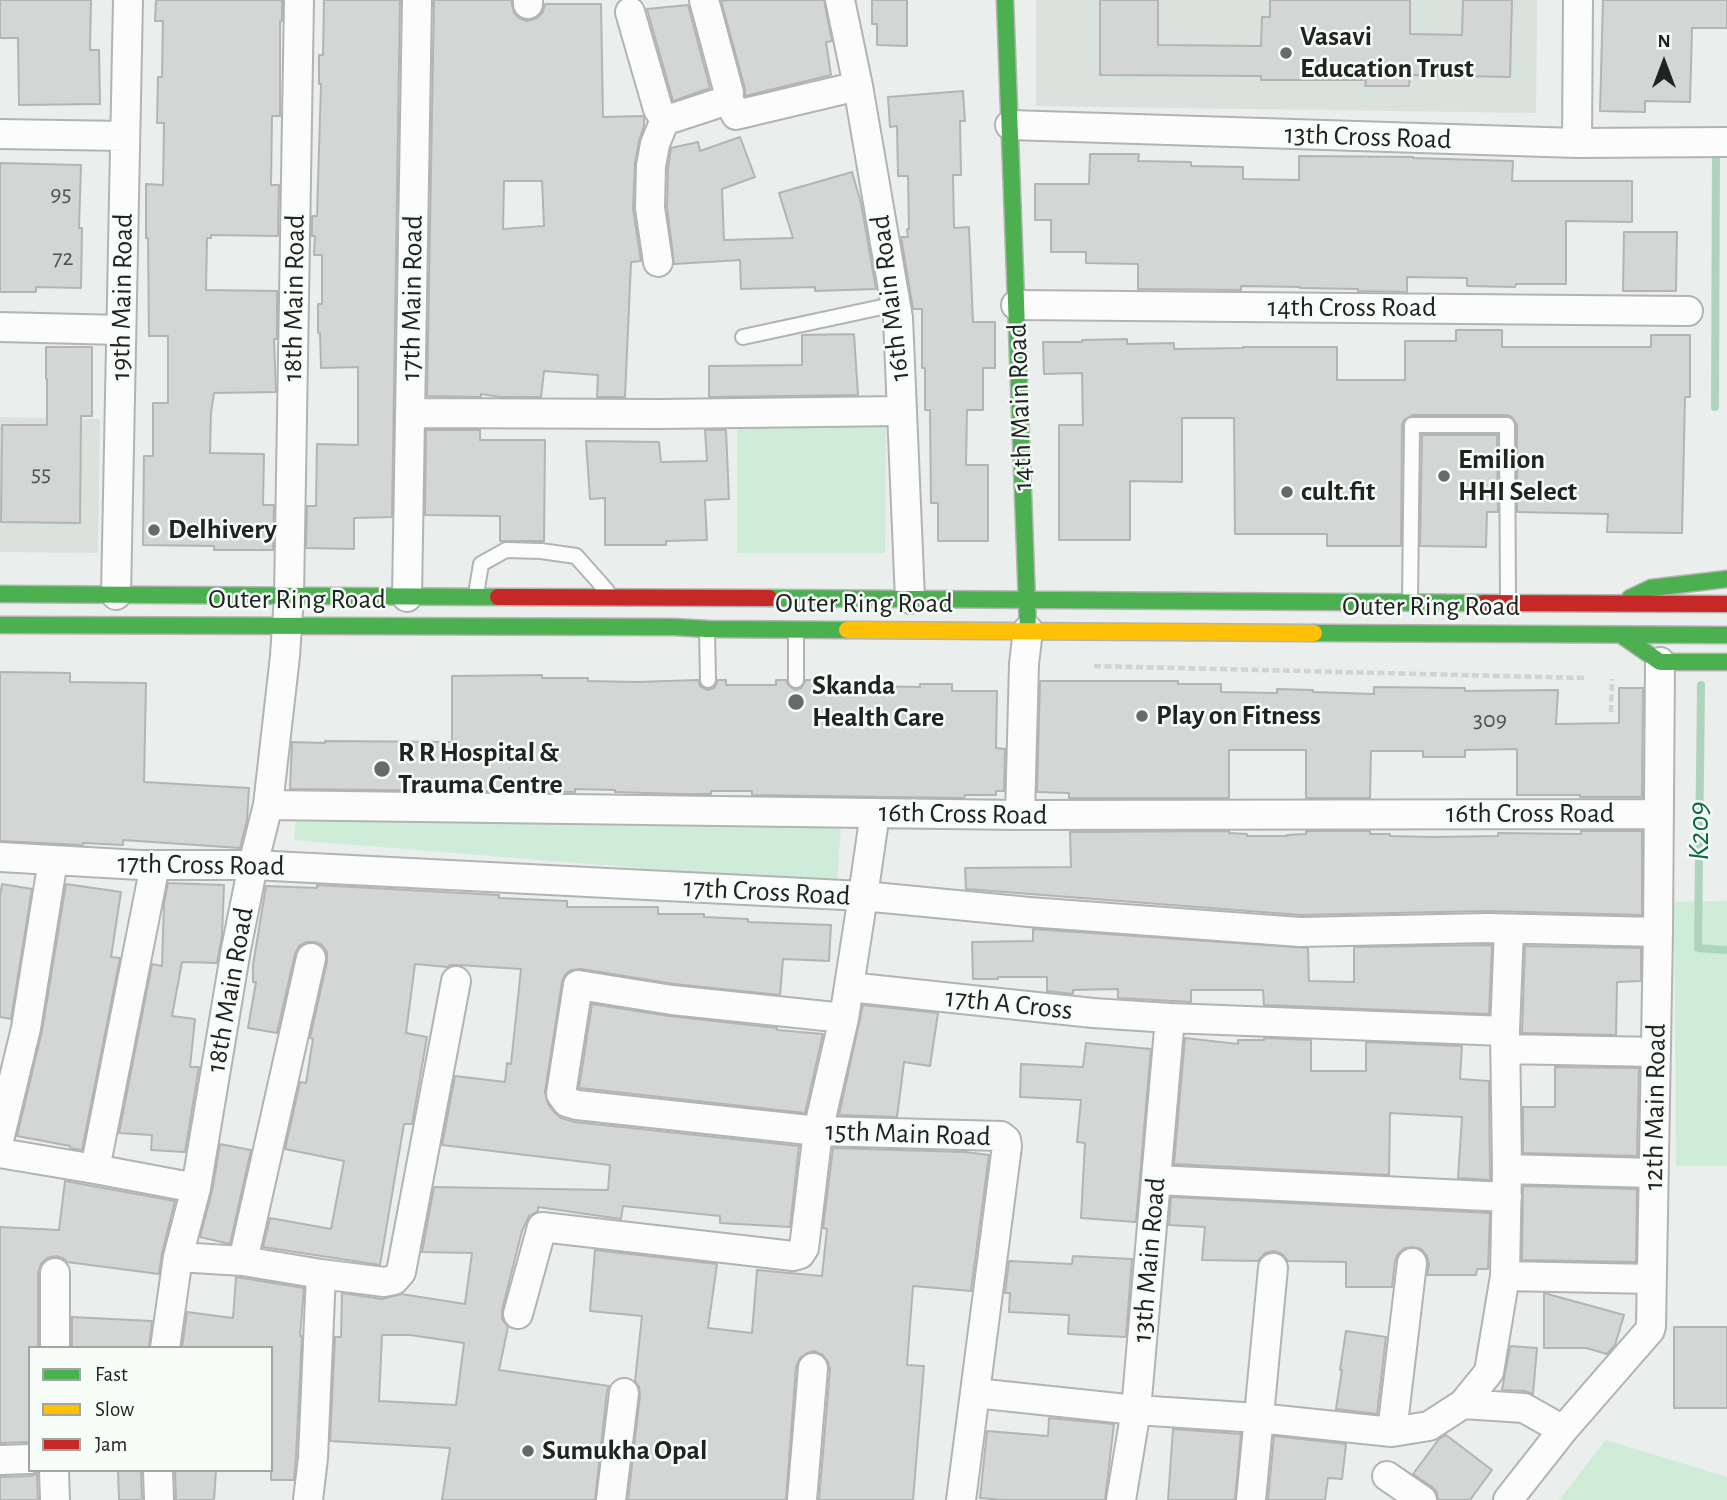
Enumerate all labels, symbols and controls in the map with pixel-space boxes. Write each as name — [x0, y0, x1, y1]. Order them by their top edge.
place label: Vasavi Education Trust — [1300, 20, 1474, 86]
north arrow — [1629, 28, 1699, 98]
text: N — [1657, 32, 1671, 51]
marker: Vasavi Education Trust — [1278, 45, 1294, 61]
street label: 13th Cross Road — [1284, 117, 1452, 157]
house number: 95 — [50, 180, 72, 208]
street label: 19th Main Road — [104, 213, 140, 381]
street label: 16th Main Road — [863, 213, 917, 383]
street label: 18th Main Road — [276, 214, 312, 382]
street label: 17th Main Road — [394, 215, 430, 381]
house number: 72 — [53, 244, 73, 272]
street label: 14th Cross Road — [1267, 291, 1437, 325]
street label: 14th Main Road — [1000, 323, 1040, 491]
place label: Emilion HHI Select — [1458, 443, 1577, 509]
house number: 55 — [31, 460, 51, 488]
marker: Emilion HHI Select — [1436, 468, 1452, 484]
place label: cult.fit — [1301, 475, 1375, 509]
marker: cult.fit — [1279, 484, 1295, 500]
place label: Delhivery — [168, 513, 277, 547]
marker: Delhivery — [146, 522, 162, 538]
street label: Outer Ring Road — [208, 583, 386, 617]
street label: Outer Ring Road — [775, 587, 953, 621]
street label: Outer Ring Road — [1342, 590, 1520, 624]
place label: Skanda Health Care — [812, 669, 944, 735]
marker: Skanda Health Care — [786, 692, 806, 712]
place label: Play on Fitness — [1156, 699, 1321, 733]
house number: 309 — [1473, 706, 1507, 734]
marker: Play on Fitness — [1134, 708, 1150, 724]
place label: R R Hospital & Trauma Centre — [398, 736, 563, 802]
marker: R R Hospital & Trauma Centre — [372, 759, 392, 779]
street label: 16th Cross Road — [878, 796, 1048, 832]
street label: 16th Cross Road — [1446, 797, 1614, 831]
water label: K209 — [1681, 801, 1717, 861]
street label: 17th Cross Road — [117, 847, 285, 883]
street label: 17th Cross Road — [683, 871, 851, 913]
street label: 18th Main Road — [199, 905, 261, 1075]
street label: 17th A Cross — [944, 981, 1074, 1027]
street label: 12th Main Road — [1637, 1023, 1673, 1191]
street label: 15th Main Road — [825, 1114, 991, 1154]
street label: 13th Main Road — [1125, 1176, 1173, 1344]
legend — [28, 1346, 273, 1472]
text: Fast — [95, 1364, 128, 1385]
text: Slow — [95, 1399, 134, 1420]
text: Jam — [95, 1434, 127, 1455]
place label: Sumukha Opal — [542, 1434, 707, 1468]
marker: Sumukha Opal — [520, 1443, 536, 1459]

